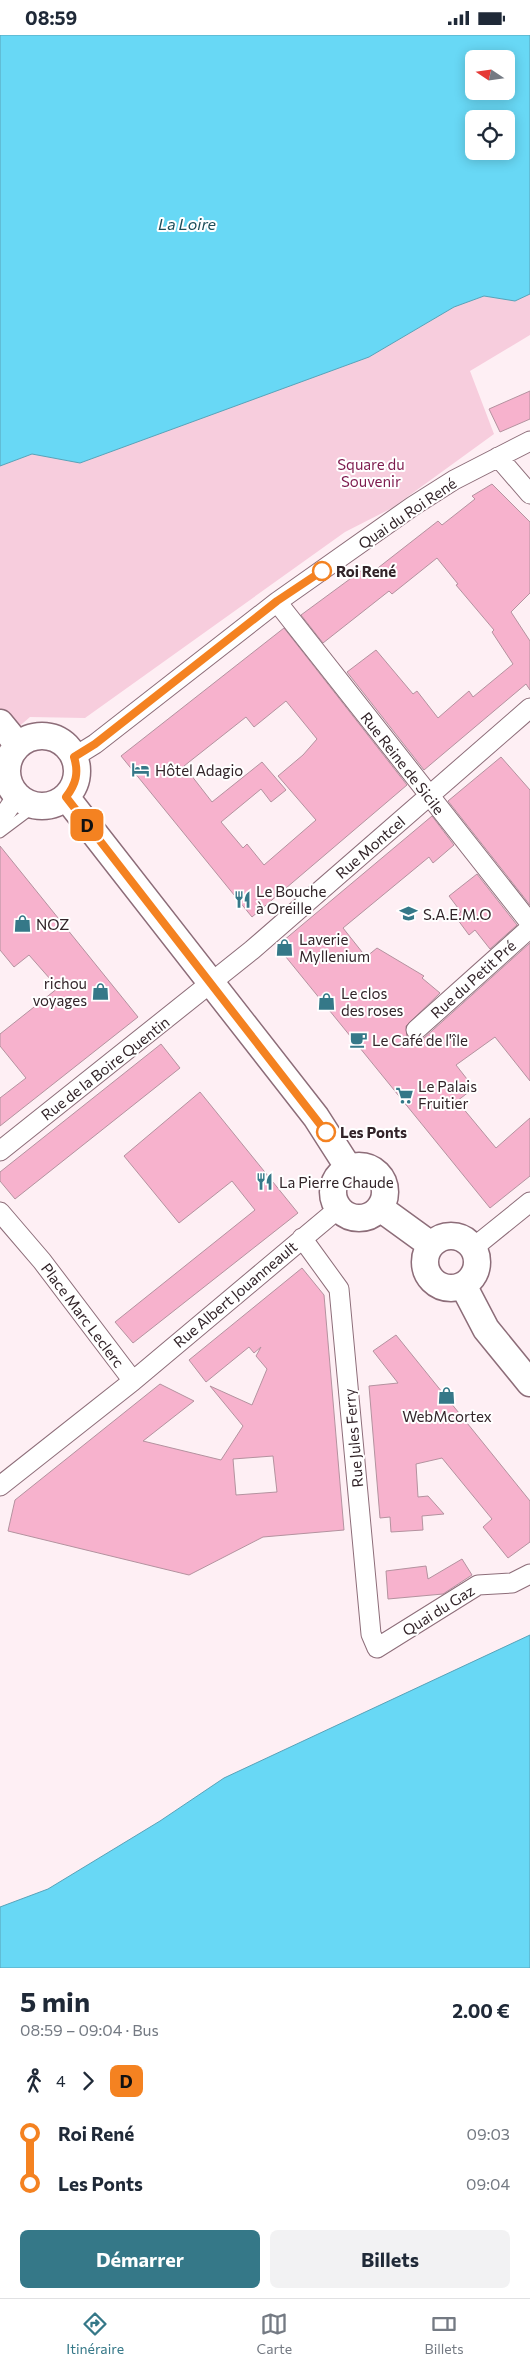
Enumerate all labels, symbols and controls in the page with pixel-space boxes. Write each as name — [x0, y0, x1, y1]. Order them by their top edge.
text: 08:59 — [25, 6, 77, 29]
north arrow — [465, 50, 515, 100]
map controls — [465, 50, 515, 160]
button: locate — [465, 110, 515, 160]
water label: La Loire — [158, 214, 217, 233]
park label: Square du Souvenir — [337, 455, 405, 490]
street label: Quai du Roi René — [355, 474, 459, 552]
marker: Roi René — [312, 561, 332, 581]
place label: Roi René — [336, 562, 396, 580]
street label: Rue Reine de Sicile — [357, 708, 449, 818]
hotel icon: Hôtel Adagio — [131, 760, 151, 780]
place label: Hôtel Adagio — [155, 761, 243, 779]
line badge: D — [71, 809, 103, 841]
street label: Rue Montcel — [332, 812, 408, 882]
text: D — [80, 814, 94, 836]
place label: Le Bouche à Oreille — [256, 882, 326, 917]
restaurant icon: Le Bouche à Oreille — [232, 890, 252, 910]
school or university icon: S.A.E.M.O — [399, 904, 419, 924]
place label: S.A.E.M.O — [423, 905, 491, 923]
shop icon: NOZ — [12, 914, 32, 934]
place label: NOZ — [36, 915, 69, 933]
place label: Laverie Myllenium — [299, 930, 370, 965]
street label: Rue du Petit Pré — [427, 936, 519, 1022]
shop icon: Laverie Myllenium — [275, 938, 295, 958]
place label: richou voyages — [33, 974, 87, 1009]
shop icon: richou voyages — [91, 982, 111, 1002]
place label: Le clos des roses — [341, 984, 404, 1019]
shop icon: Le clos des roses — [317, 992, 337, 1012]
street label: Rue de la Boire Quentin — [37, 1012, 173, 1124]
cafe icon: Le Café de l'île — [348, 1030, 368, 1050]
place label: Le Café de l'île — [372, 1031, 468, 1049]
place label: Le Palais Fruitier — [418, 1077, 477, 1112]
supermarket icon: Le Palais Fruitier — [394, 1085, 414, 1105]
marker: Les Ponts — [316, 1122, 336, 1142]
place label: Les Ponts — [340, 1123, 407, 1141]
restaurant icon: La Pierre Chaude — [255, 1172, 275, 1192]
place label: La Pierre Chaude — [279, 1173, 394, 1191]
street label: Rue Albert Jouanneault — [169, 1237, 301, 1351]
street label: Place Marc Leclerc — [38, 1259, 128, 1371]
shop icon: WebMcortex — [437, 1385, 457, 1405]
street label: Rue Jules Ferry — [340, 1388, 366, 1488]
place label: WebMcortex — [402, 1407, 492, 1425]
street label: Quai du Gaz — [399, 1581, 477, 1639]
text: 5 min — [20, 1984, 90, 2018]
text: 2.00 € — [452, 1999, 510, 2022]
text: 08:59 – 09:04 · Bus — [20, 2020, 159, 2039]
icon: walk — [20, 2067, 48, 2095]
icon: forward — [74, 2067, 102, 2095]
text: D — [120, 2070, 133, 2092]
text: 4 — [56, 2071, 66, 2090]
text: Roi René — [58, 2122, 134, 2145]
text: 09:03 — [467, 2124, 510, 2143]
text: Les Ponts — [58, 2172, 143, 2195]
text: 09:04 — [466, 2174, 510, 2193]
button: Démarrer — [20, 2230, 260, 2288]
button: Billets — [270, 2230, 510, 2288]
tab: Itinéraire — [66, 2310, 124, 2357]
tab: Carte — [257, 2310, 292, 2357]
tab: Billets — [425, 2310, 464, 2357]

